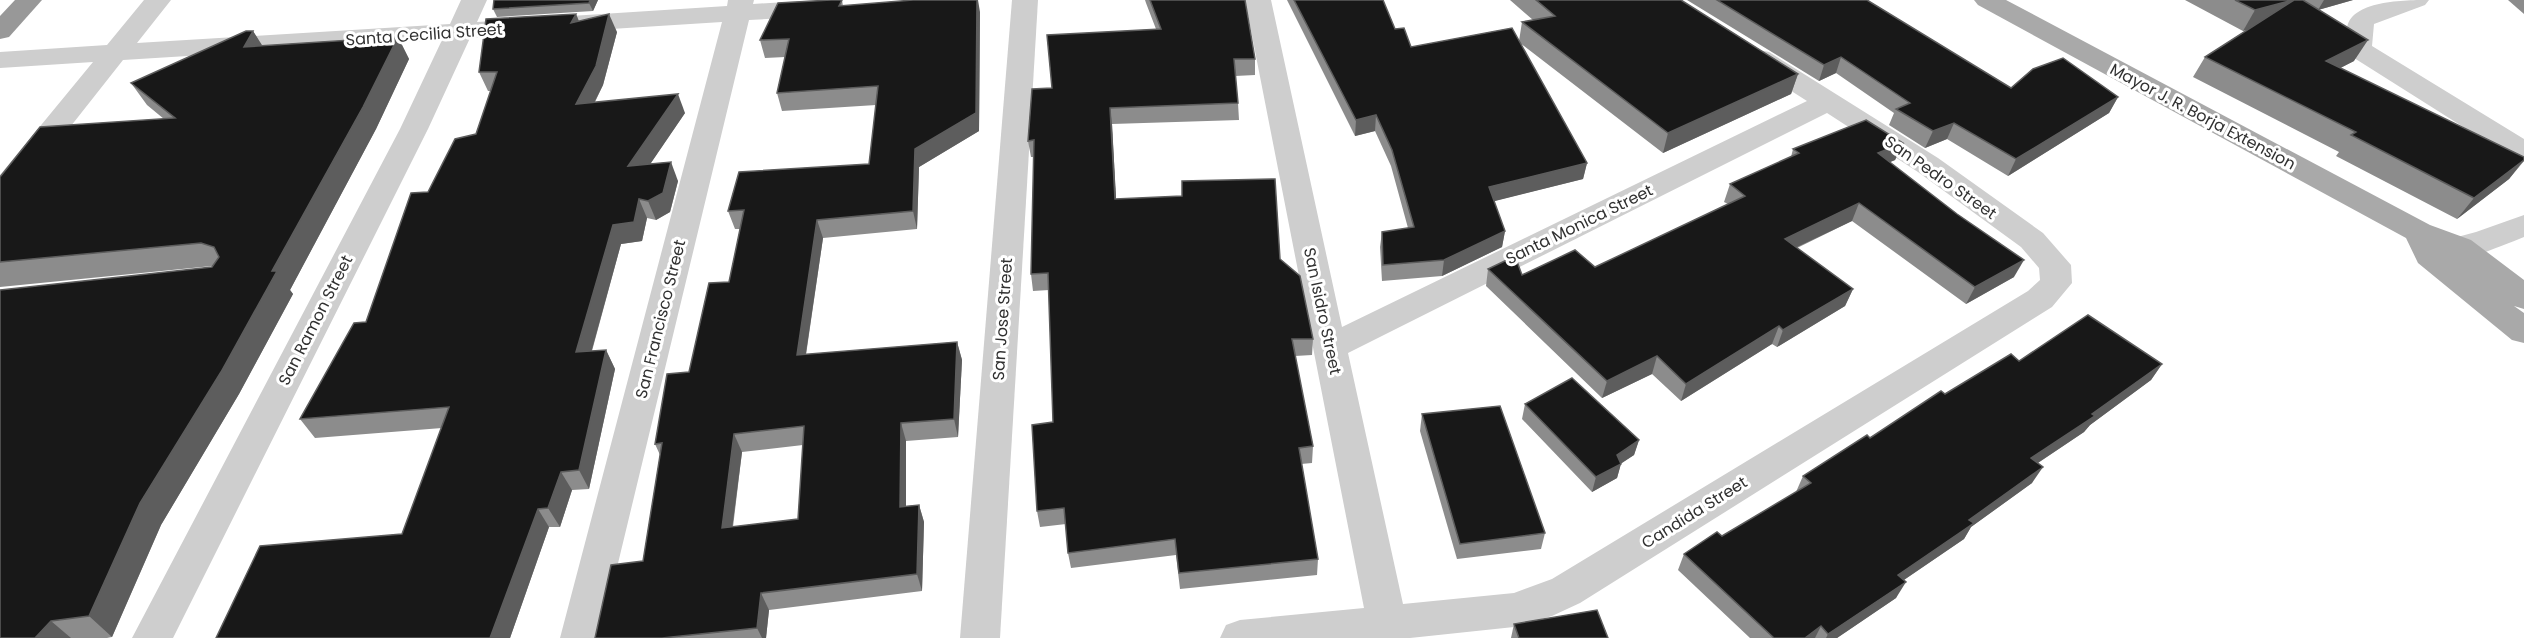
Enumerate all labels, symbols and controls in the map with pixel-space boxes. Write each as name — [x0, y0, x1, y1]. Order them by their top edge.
street label: Santa Cecilia Street — [345, 18, 503, 51]
street label: Mayor J. R. Borja Extension — [2106, 58, 2300, 175]
street label: San Pedro Street — [1880, 130, 2002, 225]
street label: Santa Monica Street — [1502, 179, 1657, 270]
street label: San Francisco Street — [630, 237, 691, 401]
street label: San Isidro Street — [1298, 246, 1347, 377]
street label: San Ramon Street — [273, 251, 358, 389]
street label: San Jose Street — [987, 257, 1018, 381]
street label: Candida Street — [1637, 471, 1752, 554]

